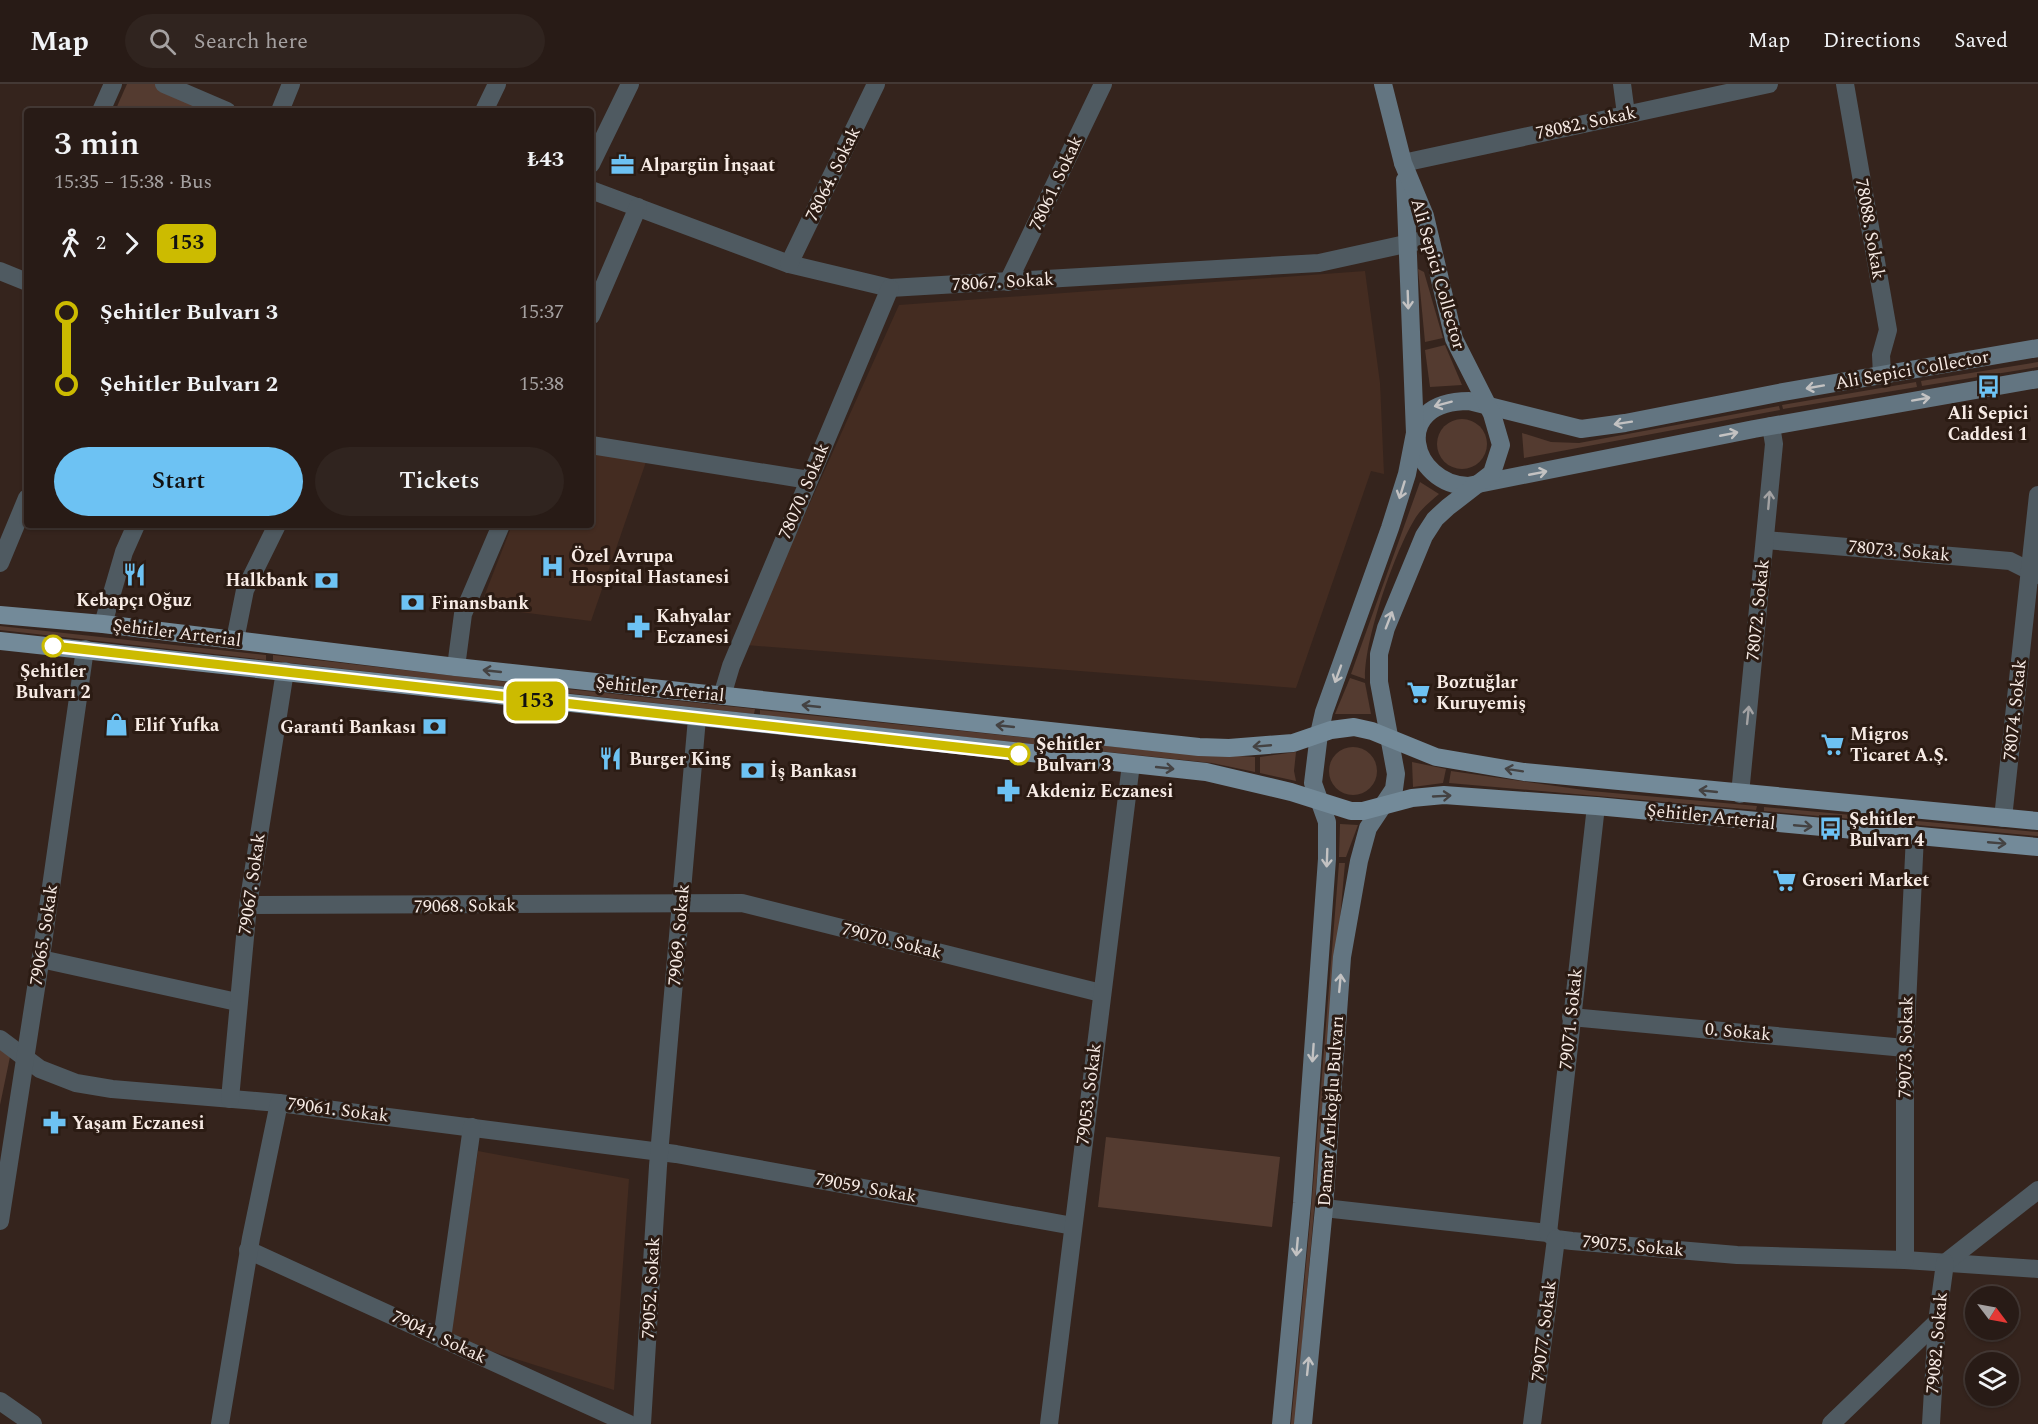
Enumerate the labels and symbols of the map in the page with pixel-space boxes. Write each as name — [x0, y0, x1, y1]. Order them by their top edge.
street label: 78082. Sokak — [1533, 99, 1639, 147]
street label: 78064. Sokak — [798, 122, 868, 226]
street label: 78061. Sokak — [1022, 131, 1090, 235]
office icon: Alpargün İnşaat — [609, 152, 635, 178]
place label: Alpargün İnşaat — [640, 152, 775, 179]
street label: 78088. Sokak — [1848, 176, 1892, 282]
street label: Ali Sepici Collector — [1404, 195, 1472, 353]
street label: 78067. Sokak — [951, 266, 1055, 298]
one-way arrow — [1403, 290, 1414, 310]
street label: Ali Sepici Collector — [1833, 343, 1991, 397]
bus stop icon: Ali Sepici Caddesi 1 — [1975, 374, 2001, 400]
one-way arrow — [1805, 382, 1825, 393]
one-way arrow — [1911, 393, 1930, 404]
one-way arrow — [1434, 399, 1453, 410]
place label: Ali Sepici Caddesi 1 — [1948, 400, 2029, 448]
one-way arrow — [1614, 418, 1634, 429]
one-way arrow — [1719, 428, 1739, 439]
street label: 78070. Sokak — [772, 439, 836, 543]
one-way arrow — [1528, 467, 1548, 478]
one-way arrow — [1396, 480, 1407, 499]
one-way arrow — [1764, 491, 1775, 510]
street label: 78073. Sokak — [1847, 533, 1951, 569]
place label: Özel Avrupa Hospital Hastanesi — [571, 543, 729, 591]
hospital icon: Özel Avrupa Hospital Hastanesi — [540, 553, 566, 579]
street label: 78072. Sokak — [1739, 558, 1777, 662]
restaurant icon: Kebapçı Oğuz — [121, 561, 147, 587]
place label: Halkbank — [225, 567, 308, 594]
bank icon: Halkbank — [313, 567, 339, 593]
place label: Kebapçı Oğuz — [76, 587, 192, 614]
bank icon: Finansbank — [400, 590, 426, 616]
place label: Finansbank — [431, 590, 529, 617]
place label: Kahyalar Eczanesi — [656, 603, 731, 651]
street label: Şehitler Arterial — [111, 612, 243, 654]
one-way arrow — [1385, 612, 1396, 630]
pharmacy icon: Kahyalar Eczanesi — [625, 613, 651, 639]
marker: Şehitler Bulvarı 2 — [42, 635, 64, 657]
place label: Şehitler Bulvarı 2 — [15, 658, 91, 706]
street label: 78074. Sokak — [1996, 658, 2034, 762]
one-way arrow — [483, 665, 503, 676]
one-way arrow — [1332, 665, 1343, 683]
street label: Şehitler Arterial — [594, 669, 726, 709]
place label: Boztuğlar Kuruyemiş — [1436, 669, 1526, 717]
supermarket icon: Boztuğlar Kuruyemiş — [1405, 679, 1431, 705]
line badge: 153 — [502, 682, 570, 720]
one-way arrow — [802, 700, 822, 711]
one-way arrow — [1743, 706, 1754, 725]
shop icon: Elif Yufka — [103, 712, 129, 738]
place label: Elif Yufka — [134, 712, 220, 739]
place label: Garanti Bankası — [280, 714, 416, 741]
bank icon: Garanti Bankası — [421, 714, 447, 740]
one-way arrow — [996, 721, 1016, 732]
place label: Migros Ticaret A.Ş. — [1850, 721, 1948, 769]
place label: Şehitler Bulvarı 3 — [1036, 731, 1111, 779]
supermarket icon: Migros Ticaret A.Ş. — [1819, 731, 1845, 757]
one-way arrow — [1253, 741, 1273, 752]
marker: Şehitler Bulvarı 3 — [1008, 743, 1030, 765]
restaurant icon: Burger King — [598, 746, 624, 772]
place label: Burger King — [629, 746, 731, 773]
bank icon: İş Bankası — [739, 758, 765, 784]
place label: İş Bankası — [770, 758, 857, 785]
one-way arrow — [1154, 763, 1174, 774]
one-way arrow — [1505, 765, 1524, 776]
pharmacy icon: Akdeniz Eczanesi — [995, 778, 1021, 804]
place label: Akdeniz Eczanesi — [1026, 778, 1173, 805]
one-way arrow — [1698, 785, 1718, 796]
one-way arrow — [1431, 790, 1451, 801]
street label: Şehitler Arterial — [1645, 797, 1777, 837]
place label: Şehitler Bulvarı 4 — [1849, 806, 1924, 854]
bus stop icon: Şehitler Bulvarı 4 — [1818, 816, 1844, 842]
one-way arrow — [1793, 821, 1813, 832]
street label: 79067. Sokak — [232, 832, 272, 936]
one-way arrow — [1987, 838, 2007, 849]
one-way arrow — [1321, 848, 1333, 868]
supermarket icon: Groseri Market — [1771, 867, 1797, 893]
place label: Groseri Market — [1802, 867, 1929, 894]
street label: 79065. Sokak — [23, 882, 65, 988]
street label: 79069. Sokak — [661, 883, 697, 987]
street label: 79068. Sokak — [414, 892, 516, 920]
street label: 79070. Sokak — [839, 916, 945, 966]
street label: 79071. Sokak — [1552, 967, 1590, 1071]
one-way arrow — [1335, 974, 1346, 994]
street label: 79073. Sokak — [1892, 996, 1920, 1098]
street label: Damar Arıkoğlu Bulvarı — [1311, 1015, 1351, 1207]
street label: 0. Sokak — [1704, 1016, 1772, 1048]
street label: 79053. Sokak — [1069, 1042, 1109, 1146]
one-way arrow — [1307, 1042, 1318, 1062]
street label: 79061. Sokak — [286, 1090, 390, 1130]
pharmacy icon: Yaşam Eczanesi — [41, 1110, 67, 1136]
place label: Yaşam Eczanesi — [72, 1110, 205, 1137]
street label: 79059. Sokak — [813, 1166, 919, 1210]
street label: 79075. Sokak — [1581, 1228, 1685, 1264]
street label: 79052. Sokak — [635, 1236, 667, 1340]
one-way arrow — [1292, 1237, 1303, 1257]
street label: 79077. Sokak — [1524, 1279, 1564, 1383]
north arrow — [1965, 1286, 2019, 1340]
street label: 79082. Sokak — [1919, 1291, 1955, 1395]
street label: 79041. Sokak — [387, 1303, 491, 1371]
one-way arrow — [1303, 1356, 1314, 1376]

